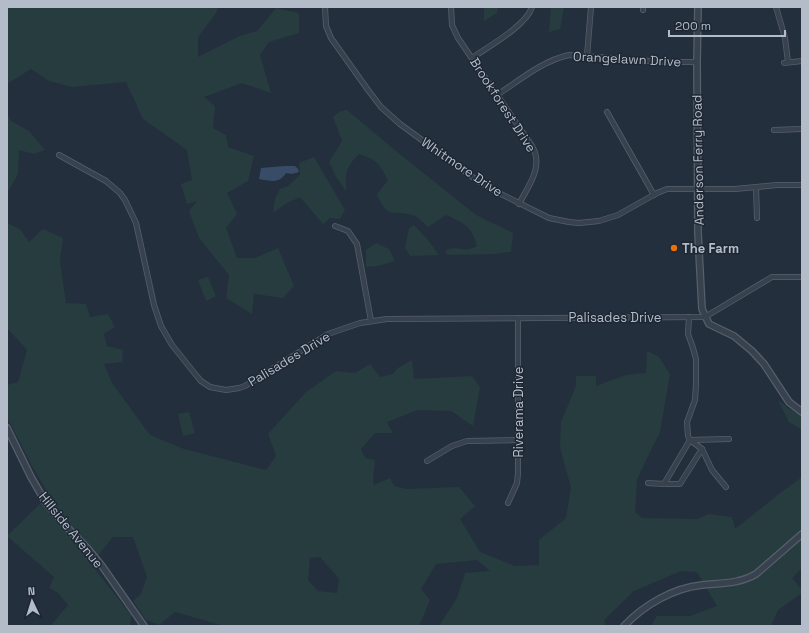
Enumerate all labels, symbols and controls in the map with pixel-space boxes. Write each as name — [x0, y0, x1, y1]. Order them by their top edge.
scale bar — [669, 12, 785, 38]
text: 200 m — [675, 18, 711, 34]
street label: Orangelawn Drive — [572, 48, 682, 70]
street label: Brookforest Drive — [466, 55, 540, 155]
street label: Anderson Ferry Road — [688, 94, 708, 226]
street label: Whitmore Drive — [418, 134, 506, 200]
place label: The Farm — [682, 240, 739, 257]
marker: The Farm — [669, 243, 679, 253]
street label: Palisades Drive — [568, 309, 662, 326]
street label: Palisades Drive — [245, 328, 333, 390]
street label: Riverama Drive — [510, 366, 527, 458]
street label: Hillside Avenue — [35, 488, 107, 572]
north arrow — [12, 581, 52, 621]
text: N — [27, 584, 35, 598]

